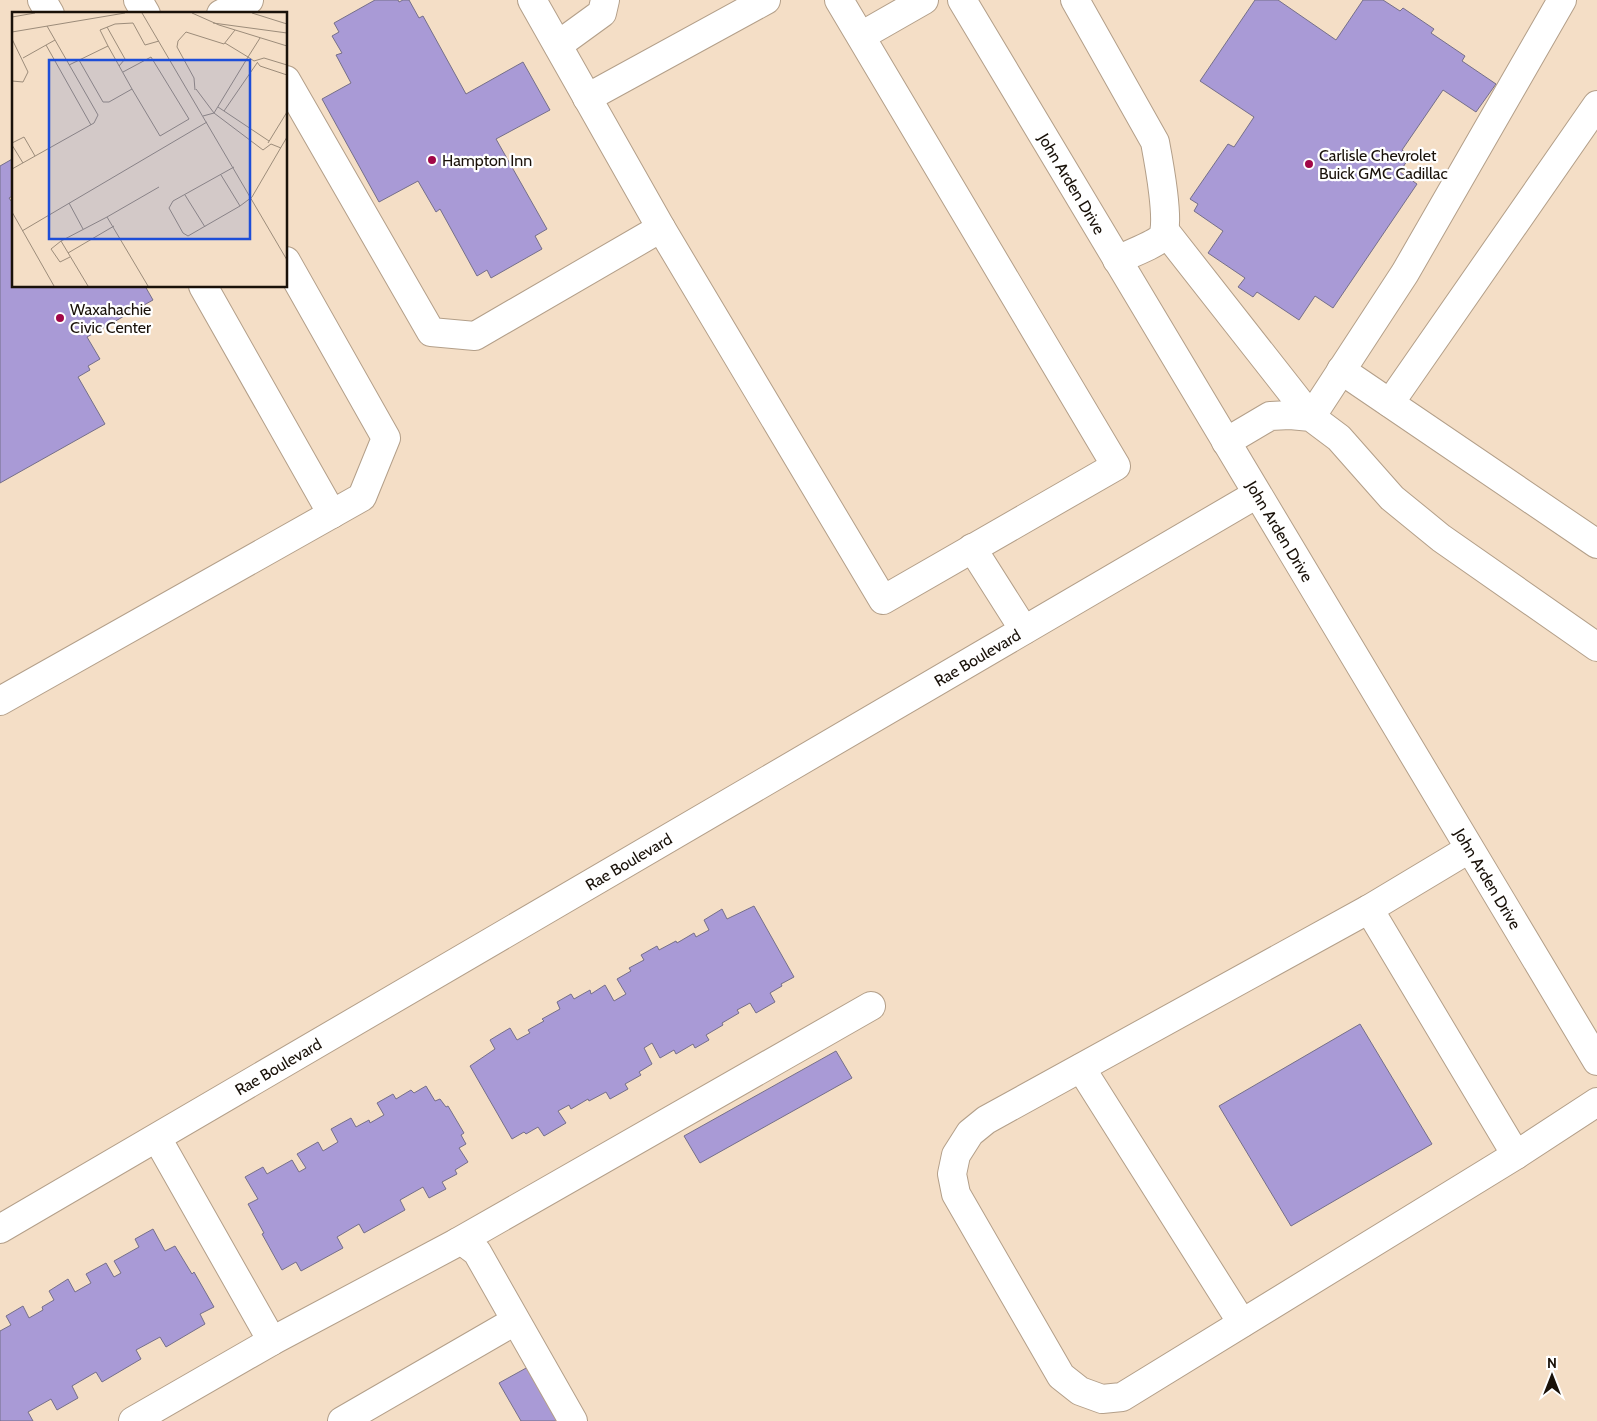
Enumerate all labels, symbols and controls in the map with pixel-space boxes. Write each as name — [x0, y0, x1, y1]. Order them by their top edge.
inset map — [12, 12, 288, 288]
street label: John Arden Drive — [1034, 129, 1109, 238]
place label: Carlisle Chevrolet Buick GMC Cadillac — [1319, 146, 1448, 183]
place label: Hampton Inn — [442, 151, 532, 170]
marker: Hampton Inn — [426, 154, 438, 166]
marker: Carlisle Chevrolet Buick GMC Cadillac — [1303, 158, 1315, 170]
place label: Waxahachie Civic Center — [70, 300, 152, 337]
marker: Waxahachie Civic Center — [54, 312, 66, 324]
street label: John Arden Drive — [1242, 476, 1317, 585]
street label: Rae Boulevard — [931, 625, 1024, 690]
street label: John Arden Drive — [1450, 824, 1525, 933]
street label: Rae Boulevard — [582, 829, 675, 894]
street label: Rae Boulevard — [231, 1034, 325, 1099]
north arrow — [1527, 1351, 1577, 1401]
text: N — [1547, 1354, 1557, 1372]

